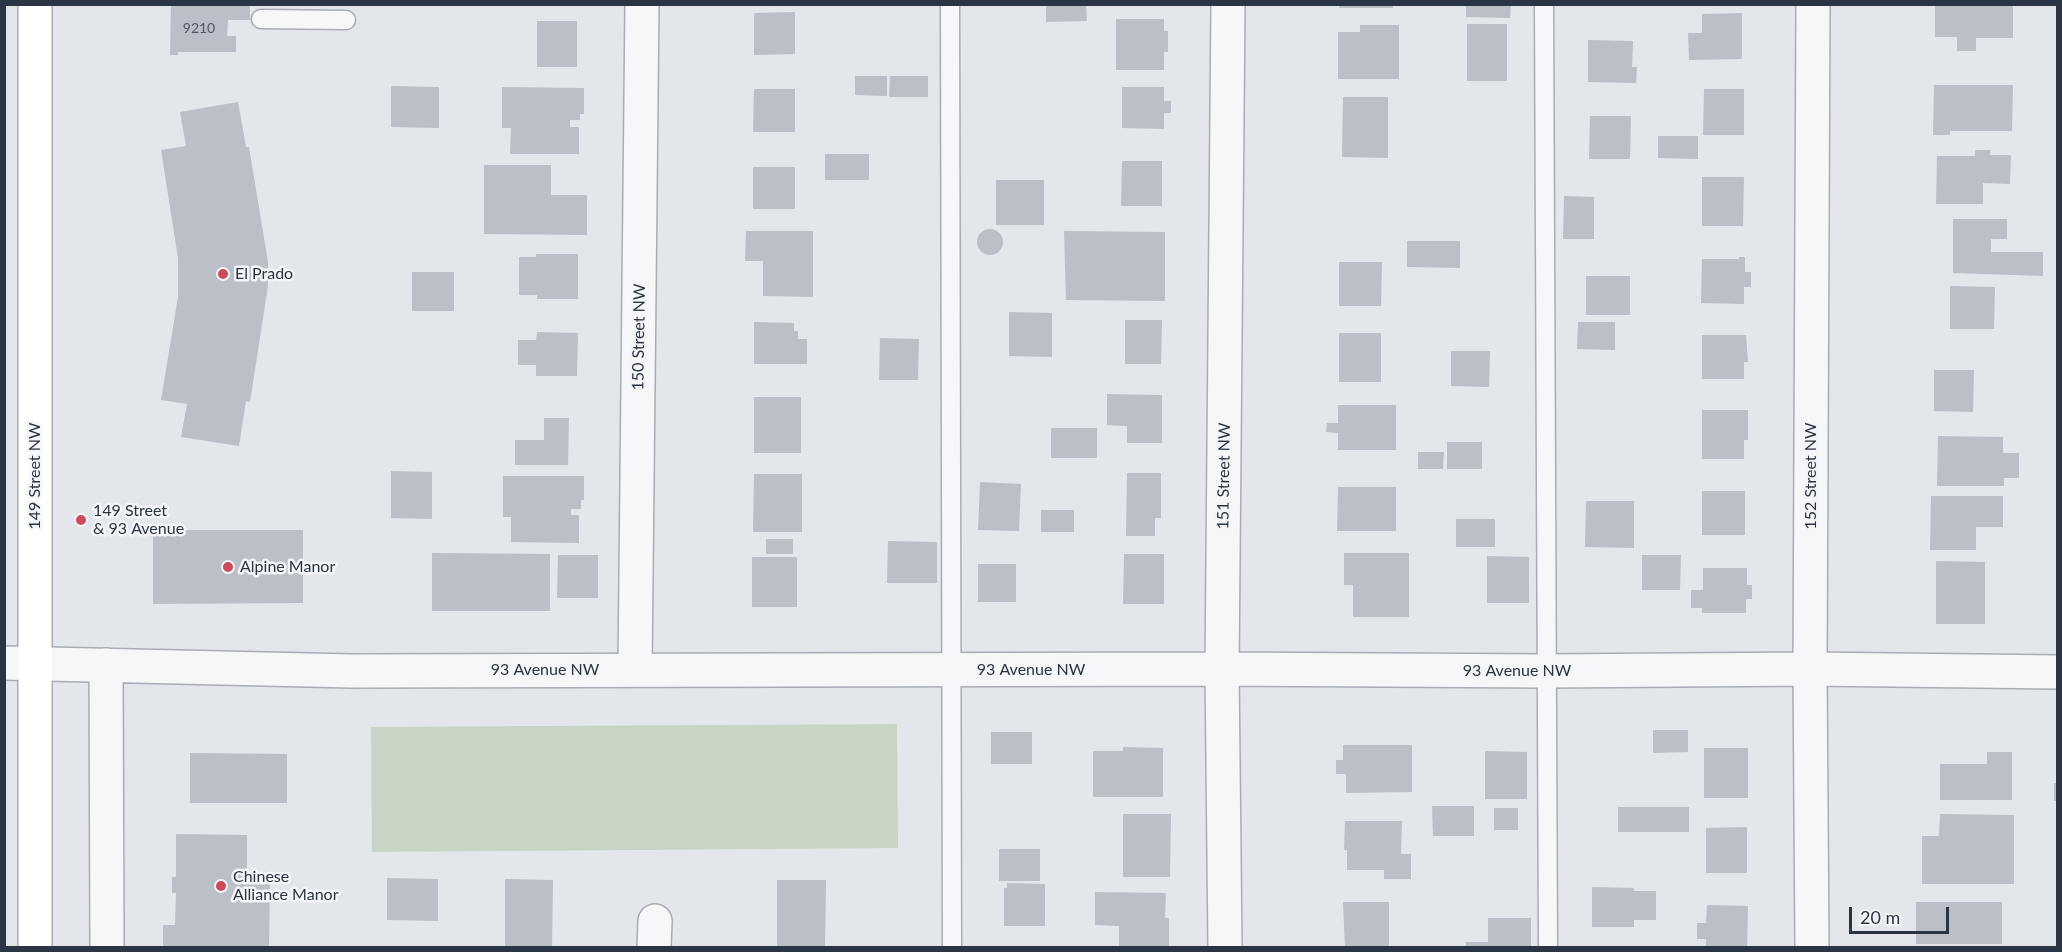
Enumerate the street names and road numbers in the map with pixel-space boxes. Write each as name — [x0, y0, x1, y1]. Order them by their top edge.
street label: 150 Street NW — [628, 283, 650, 391]
street label: 151 Street NW — [1213, 422, 1235, 530]
street label: 149 Street NW — [25, 423, 45, 529]
street label: 152 Street NW — [1801, 423, 1821, 529]
street label: 93 Avenue NW — [491, 660, 599, 680]
street label: 93 Avenue NW — [977, 660, 1085, 680]
street label: 93 Avenue NW — [1463, 661, 1571, 681]

